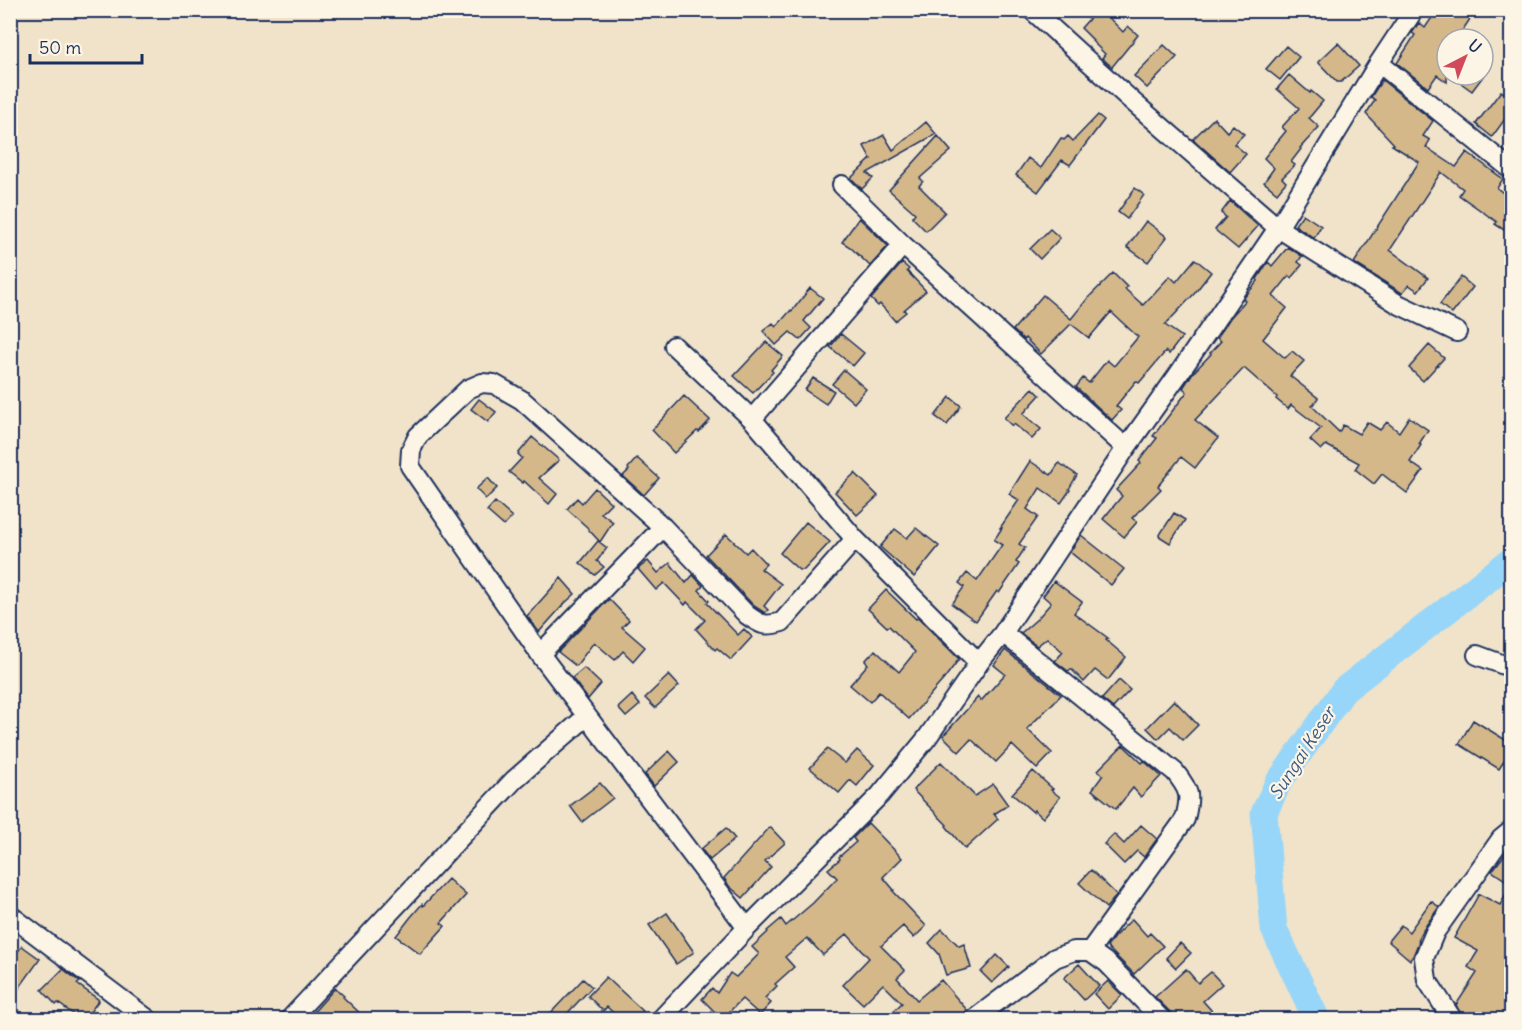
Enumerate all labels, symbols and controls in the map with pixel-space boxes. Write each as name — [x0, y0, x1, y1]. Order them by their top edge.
scale bar — [30, 27, 142, 65]
north arrow — [1435, 27, 1495, 87]
text: U — [1464, 35, 1486, 57]
text: 50 m — [39, 36, 81, 59]
water label: Sungai Keser — [1264, 700, 1342, 803]

